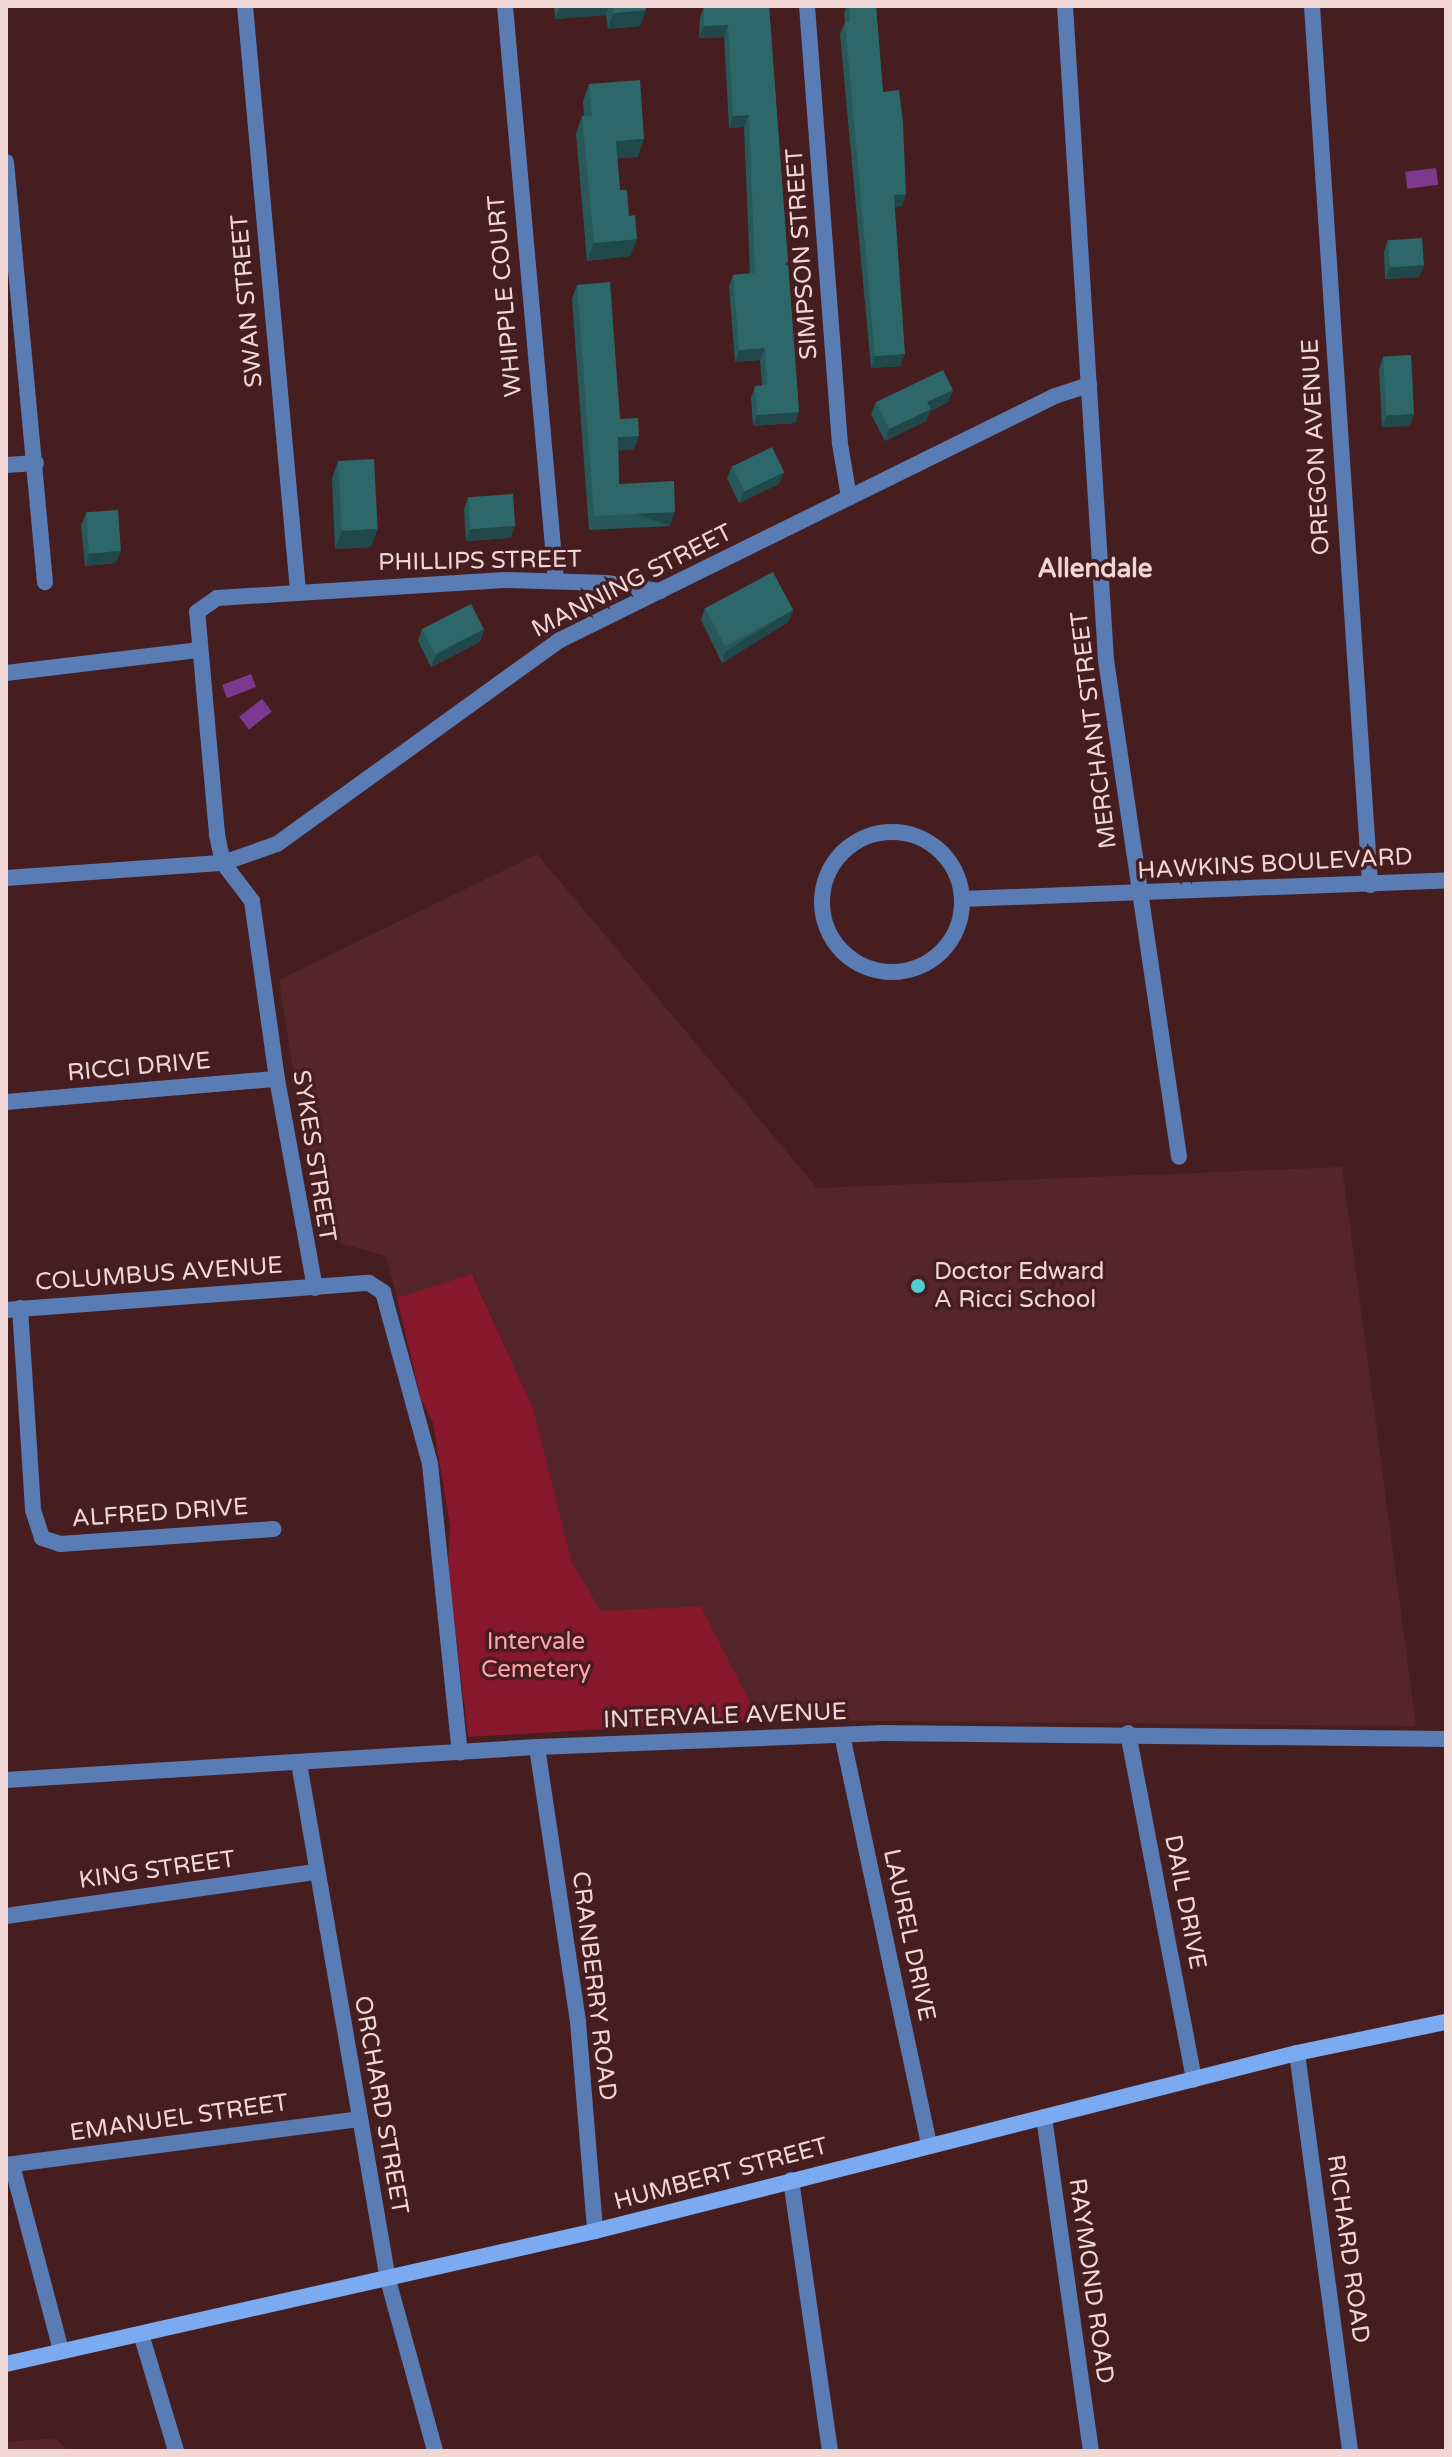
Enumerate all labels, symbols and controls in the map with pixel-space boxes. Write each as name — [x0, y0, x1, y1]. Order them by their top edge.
street label: SIMPSON STREET — [780, 147, 824, 361]
street label: WHIPPLE COURT — [482, 194, 528, 398]
street label: SWAN STREET — [225, 213, 269, 389]
street label: OREGON AVENUE — [1296, 338, 1336, 556]
street label: MANNING STREET — [527, 518, 737, 644]
street label: PHILLIPS STREET — [378, 545, 582, 577]
district label: Allendale — [1038, 553, 1152, 585]
street label: MERCHANT STREET — [1065, 610, 1123, 850]
street label: HAWKINS BOULEVARD — [1137, 842, 1413, 886]
street label: RICCI DRIVE — [66, 1046, 212, 1088]
street label: SYKES STREET — [286, 1068, 342, 1244]
street label: COLUMBUS AVENUE — [34, 1251, 284, 1297]
place label: Doctor Edward A Ricci School — [934, 1258, 1104, 1314]
marker: Doctor Edward A Ricci School — [909, 1277, 927, 1295]
street label: ALFRED DRIVE — [71, 1492, 249, 1534]
park label: Intervale Cemetery — [481, 1628, 591, 1684]
street label: INTERVALE AVENUE — [603, 1697, 847, 1735]
street label: DAIL DRIVE — [1158, 1832, 1212, 1972]
street label: KING STREET — [77, 1845, 237, 1895]
street label: LAUREL DRIVE — [877, 1846, 941, 2024]
street label: CRANBERRY ROAD — [566, 1870, 622, 2102]
street label: ORCHARD STREET — [348, 1993, 414, 2217]
street label: EMANUEL STREET — [68, 2088, 290, 2148]
street label: HUMBERT STREET — [611, 2132, 831, 2216]
street label: RICHARD ROAD — [1321, 2153, 1375, 2345]
street label: RAYMOND ROAD — [1062, 2176, 1120, 2386]

